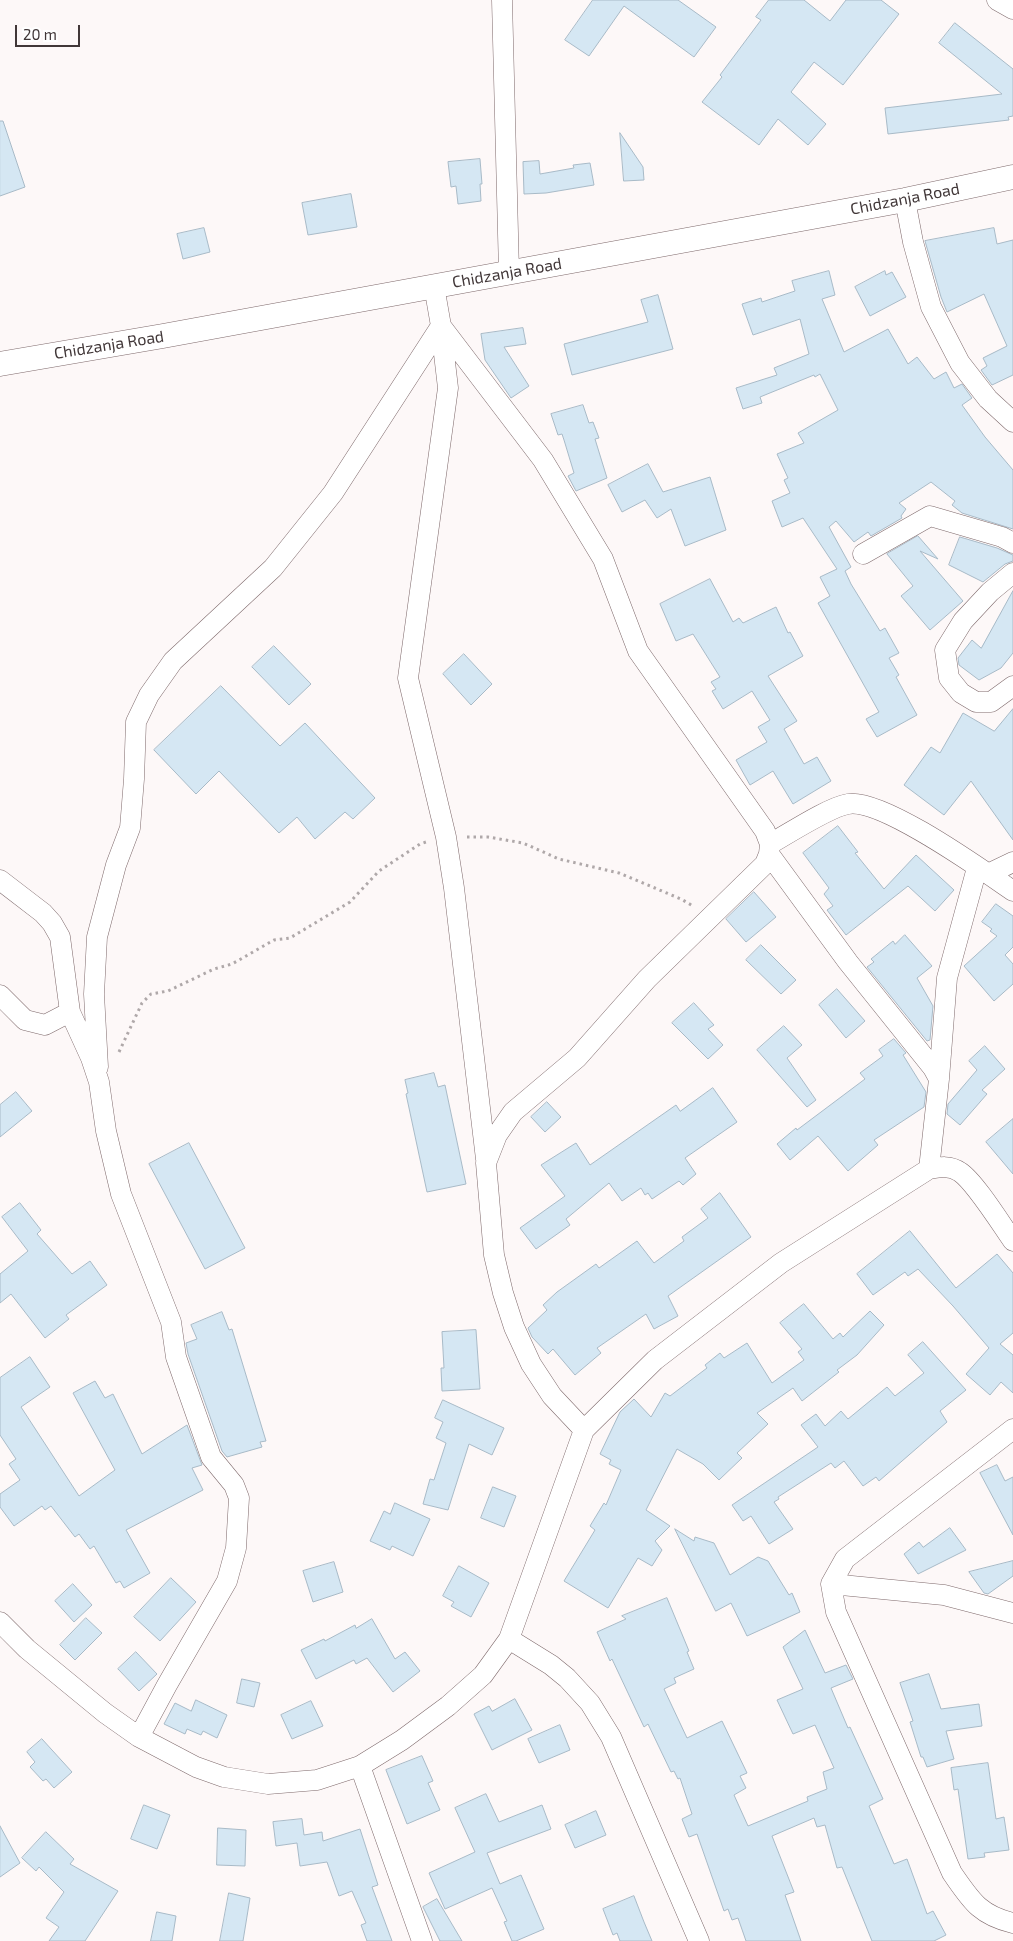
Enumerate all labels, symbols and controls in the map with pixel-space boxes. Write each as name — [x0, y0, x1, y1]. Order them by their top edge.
scale bar — [18, 15, 82, 47]
text: 20 m — [23, 25, 57, 43]
street label: Chidzanja Road — [849, 179, 961, 219]
street label: Chidzanja Road — [451, 254, 563, 292]
street label: Chidzanja Road — [53, 327, 165, 363]

